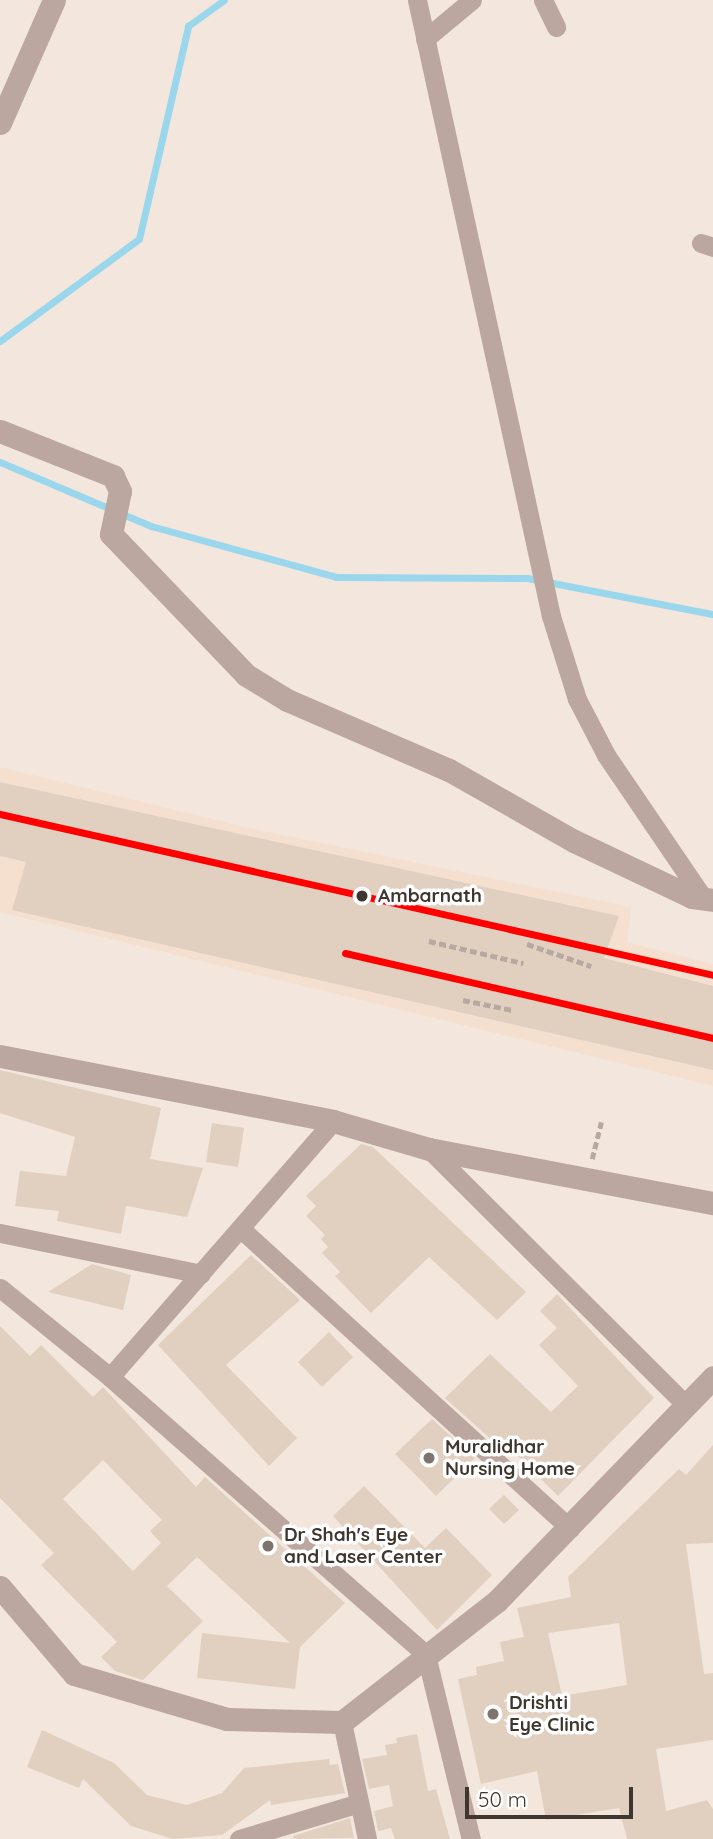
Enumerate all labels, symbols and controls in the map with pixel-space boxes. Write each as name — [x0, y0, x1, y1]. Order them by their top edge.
place label: Ambarnath — [378, 885, 482, 907]
marker: Ambarnath — [352, 886, 372, 906]
place label: Muralidhar Nursing Home — [445, 1436, 575, 1480]
marker: Muralidhar Nursing Home — [419, 1448, 439, 1468]
place label: Dr Shah's Eye and Laser Center — [284, 1524, 443, 1568]
marker: Dr Shah's Eye and Laser Center — [258, 1536, 278, 1556]
place label: Drishti Eye Clinic — [509, 1692, 594, 1736]
marker: Drishti Eye Clinic — [483, 1704, 503, 1724]
scale bar — [468, 1772, 636, 1816]
text: 50 m — [478, 1786, 527, 1812]

